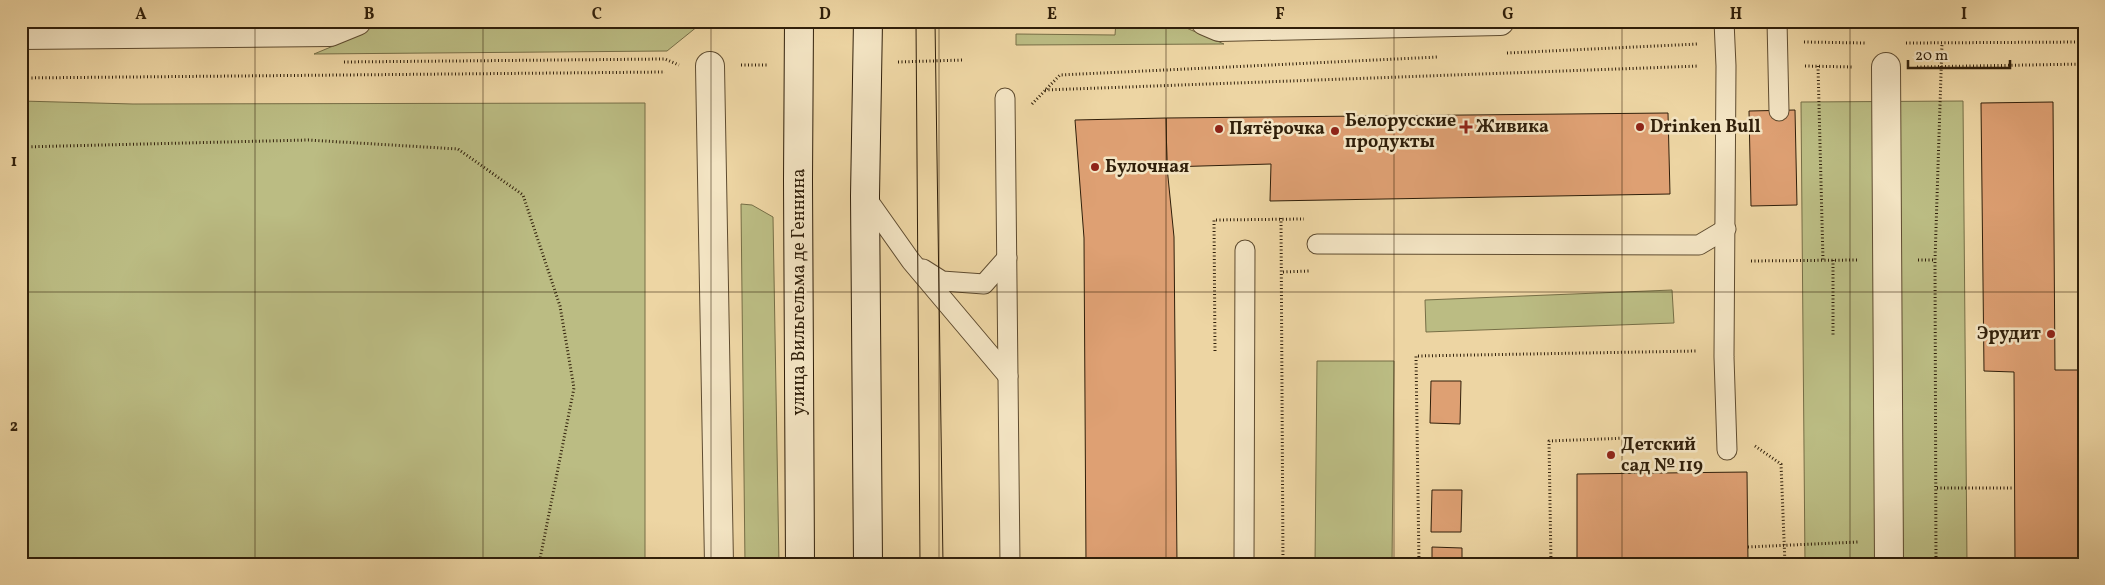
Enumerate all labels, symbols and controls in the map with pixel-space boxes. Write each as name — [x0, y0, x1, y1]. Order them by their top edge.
text: A — [135, 4, 147, 26]
text: B — [364, 4, 375, 26]
text: C — [592, 4, 602, 26]
text: D — [819, 4, 831, 26]
text: E — [1047, 4, 1057, 26]
text: F — [1275, 4, 1285, 26]
text: G — [1502, 4, 1514, 26]
text: H — [1730, 4, 1742, 26]
text: I — [1961, 4, 1967, 26]
scale bar — [1908, 38, 2010, 70]
text: 20 m — [1915, 46, 1948, 67]
place label: Белорусские продукты — [1345, 109, 1456, 155]
place label: Живика — [1476, 115, 1549, 140]
place label: Drinken Bull — [1650, 115, 1761, 140]
place label: Пятёрочка — [1229, 117, 1325, 142]
marker: Живика — [1460, 121, 1472, 133]
marker: Drinken Bull — [1634, 121, 1646, 133]
marker: Пятёрочка — [1213, 123, 1225, 135]
marker: Белорусские продукты — [1329, 125, 1341, 137]
text: 1 — [11, 151, 17, 173]
place label: Булочная — [1105, 155, 1189, 180]
marker: Булочная — [1089, 161, 1101, 173]
street label: улица Вильгельма де Геннина — [787, 168, 812, 415]
place label: Эрудит — [1977, 322, 2041, 347]
marker: Эрудит — [2045, 328, 2057, 340]
text: 2 — [10, 416, 18, 438]
place label: Детский сад № 119 — [1621, 433, 1703, 479]
marker: Детский сад № 119 — [1605, 449, 1617, 461]

